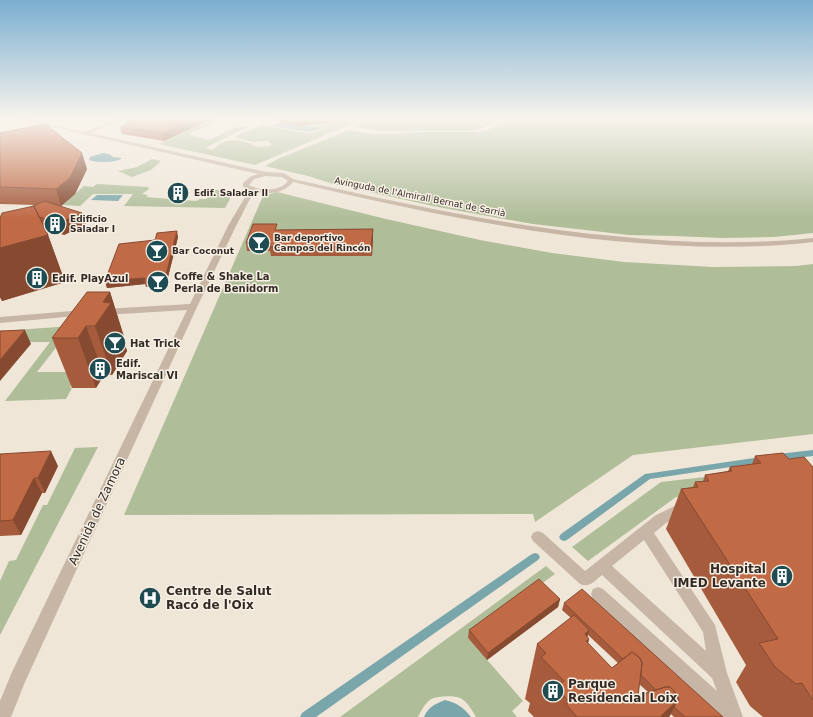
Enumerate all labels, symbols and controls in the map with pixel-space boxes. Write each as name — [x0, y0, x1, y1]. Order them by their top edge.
street label: Avinguda de l'Almirall Bernat de Sarrià — [334, 175, 506, 219]
building icon: Edif. Saladar II — [165, 180, 191, 206]
place label: Edif. Saladar II — [194, 188, 268, 198]
building icon: Edificio Saladar I — [42, 211, 68, 237]
place label: Edificio Saladar I — [70, 214, 115, 234]
bar icon: Bar deportivo Campos del Rincón — [246, 230, 272, 256]
place label: Bar deportivo Campos del Rincón — [274, 233, 370, 253]
bar icon: Bar Coconut — [144, 238, 170, 264]
place label: Bar Coconut — [172, 246, 235, 256]
building icon: Edif. PlayAzul — [24, 265, 50, 291]
bar icon: Coffe & Shake La Perla de Benidorm — [145, 269, 171, 295]
place label: Coffe & Shake La Perla de Benidorm — [174, 271, 278, 294]
place label: Edif. PlayAzul — [52, 273, 128, 284]
bar icon: Hat Trick — [102, 330, 128, 356]
place label: Hat Trick — [130, 338, 180, 349]
building icon: Edif. Mariscal VI — [87, 356, 113, 382]
place label: Edif. Mariscal VI — [116, 358, 178, 381]
street label: Avenida de Zamora — [66, 455, 128, 567]
place label: Hospital IMED Levante — [673, 562, 766, 590]
building icon: Hospital IMED Levante — [769, 563, 795, 589]
place label: Centre de Salut Racó de l'Oix — [166, 584, 272, 612]
hospital icon: Centre de Salut Racó de l'Oix — [137, 585, 163, 611]
place label: Parque Residencial Loix — [568, 677, 678, 705]
building icon: Parque Residencial Loix — [540, 678, 566, 704]

